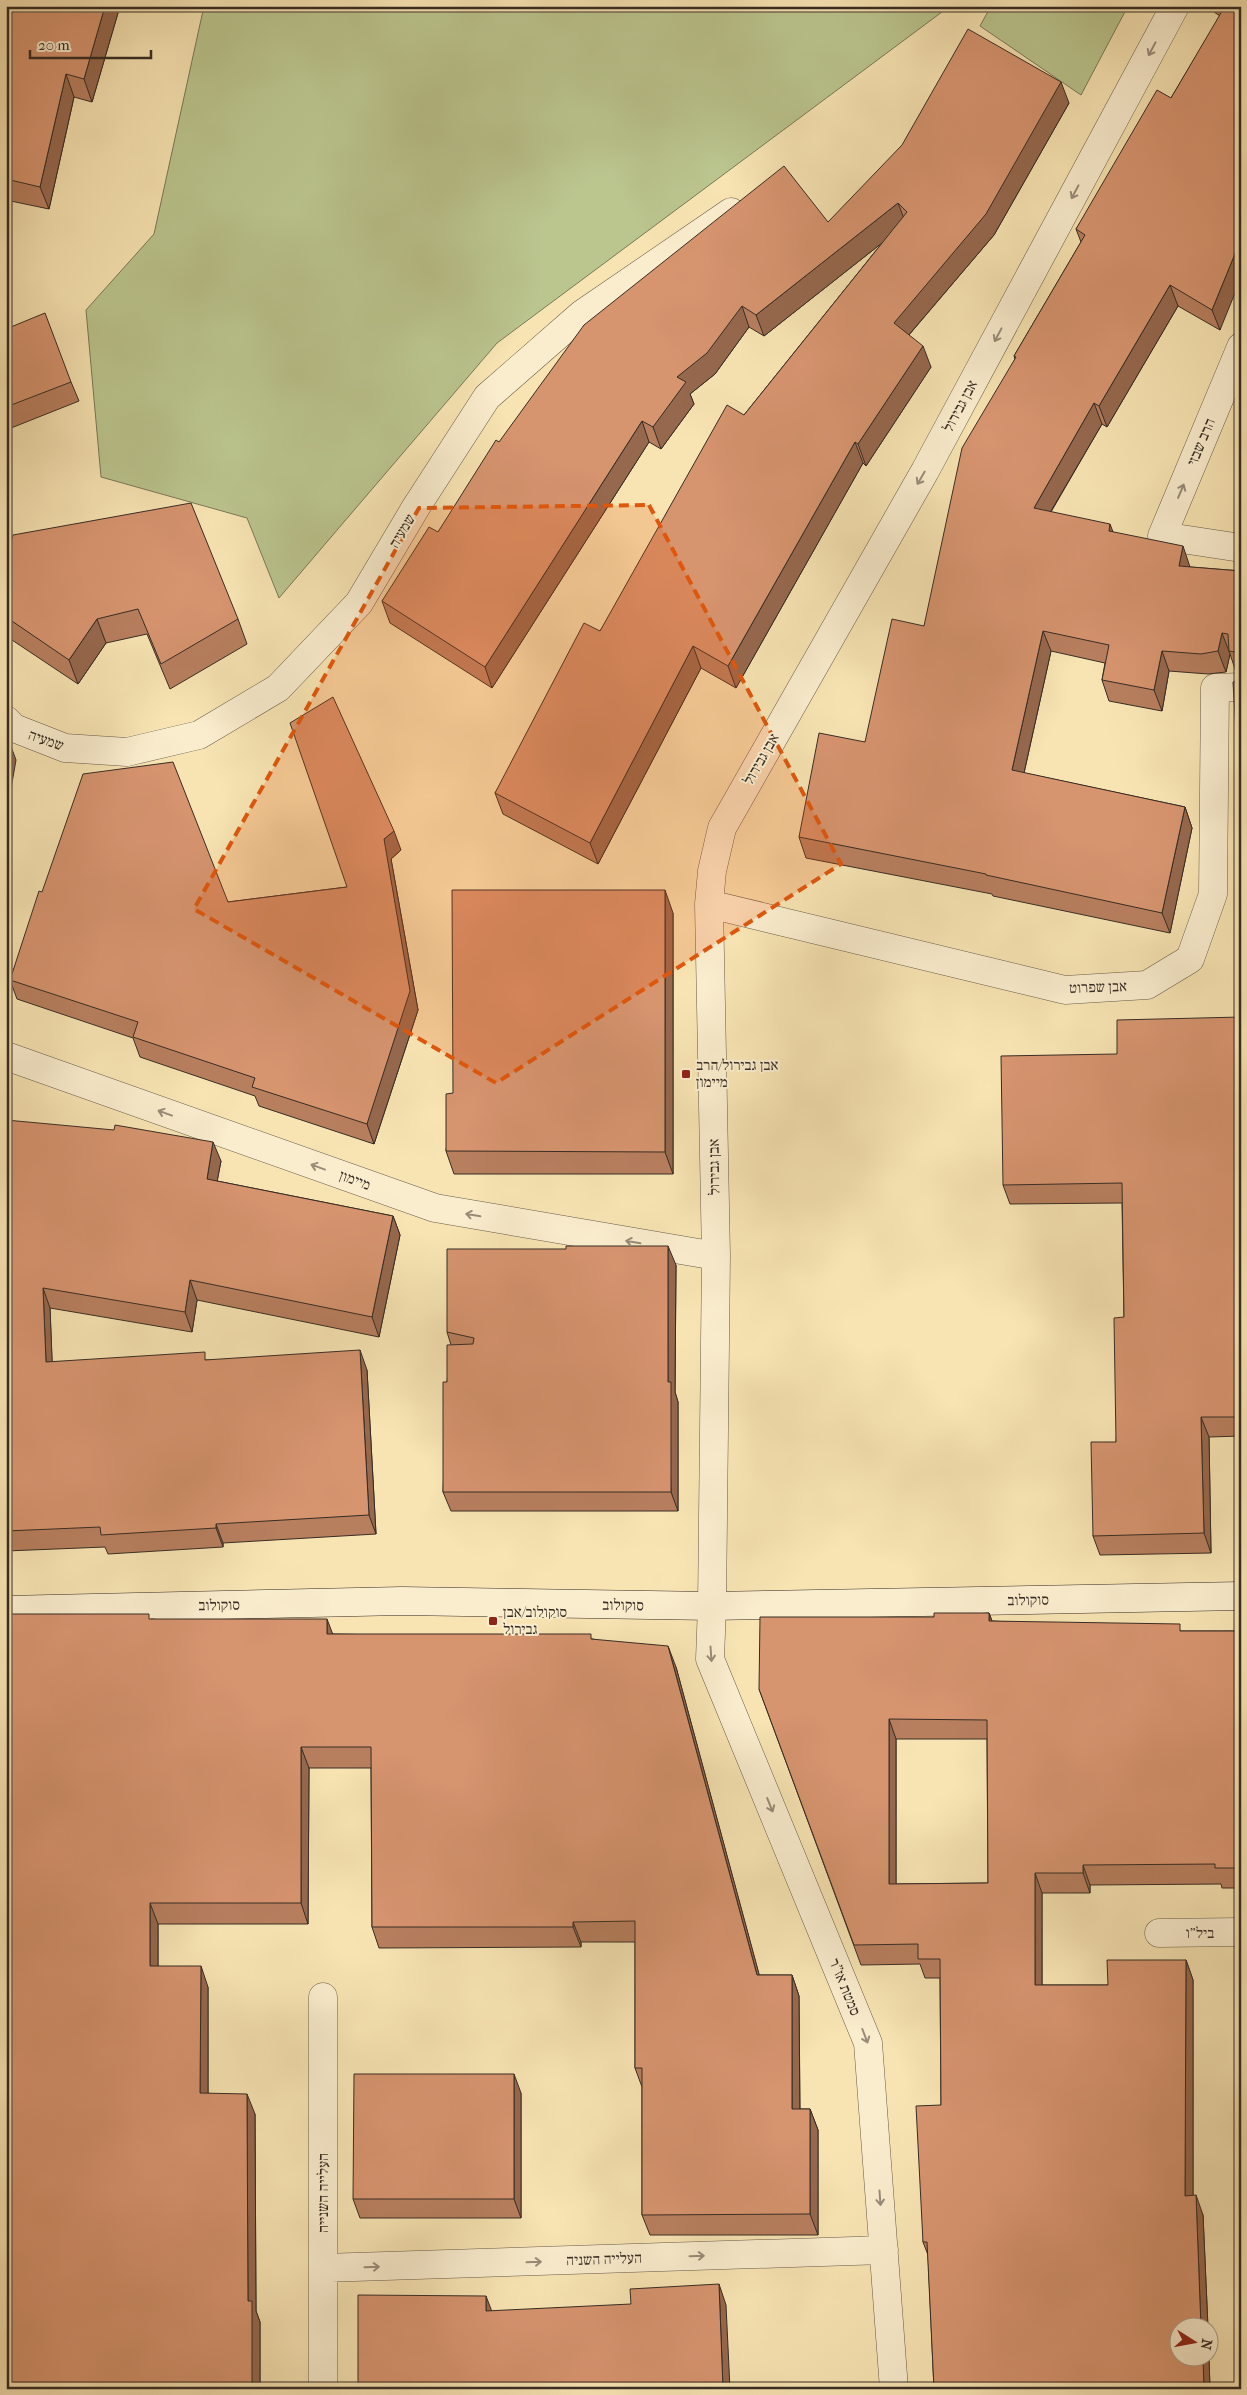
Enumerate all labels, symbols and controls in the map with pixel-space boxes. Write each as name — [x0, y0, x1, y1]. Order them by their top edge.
scale bar — [30, 28, 151, 60]
text: 20 m — [38, 36, 70, 54]
one-way arrow — [1147, 41, 1156, 56]
one-way arrow — [1070, 185, 1080, 200]
one-way arrow — [993, 328, 1003, 343]
street label: אבן גבירול — [939, 377, 981, 435]
street label: הרב שבזי — [1183, 416, 1219, 468]
one-way arrow — [916, 471, 926, 486]
one-way arrow — [1176, 484, 1186, 499]
street label: שמעיה — [385, 511, 419, 551]
street label: שמעיה — [26, 726, 66, 754]
street label: אבן גבירול — [739, 730, 783, 788]
street label: אבן שפרוט — [1069, 977, 1127, 997]
place label: אבן גבירול/הרב מיימון — [696, 1056, 779, 1091]
marker: אבן גבירול/הרב מיימון — [680, 1068, 692, 1080]
one-way arrow — [157, 1107, 173, 1117]
street label: אבן גבירול — [705, 1139, 723, 1195]
one-way arrow — [311, 1162, 326, 1171]
street label: מיימון — [337, 1166, 373, 1194]
one-way arrow — [465, 1209, 481, 1219]
one-way arrow — [625, 1237, 641, 1247]
street label: סוקולוב — [1007, 1591, 1049, 1609]
street label: סוקולוב — [198, 1596, 240, 1614]
street label: סוקולוב — [602, 1596, 644, 1614]
place label: סוקולוב/אבן גבירול — [503, 1603, 567, 1638]
marker: סוקולוב/אבן גבירול — [487, 1615, 499, 1627]
one-way arrow — [706, 1646, 715, 1662]
one-way arrow — [766, 1797, 775, 1812]
street label: ביל"ו — [1186, 1924, 1214, 1942]
street label: סמטת אז"ר — [825, 1956, 865, 2018]
one-way arrow — [861, 2028, 870, 2043]
street label: העלייה השנייה — [314, 2153, 332, 2233]
one-way arrow — [876, 2189, 885, 2205]
street label: העלייה השניה — [566, 2249, 642, 2269]
one-way arrow — [689, 2252, 705, 2261]
one-way arrow — [526, 2257, 542, 2266]
one-way arrow — [364, 2262, 380, 2272]
north arrow — [1170, 2318, 1220, 2368]
text: N — [1197, 2338, 1216, 2352]

